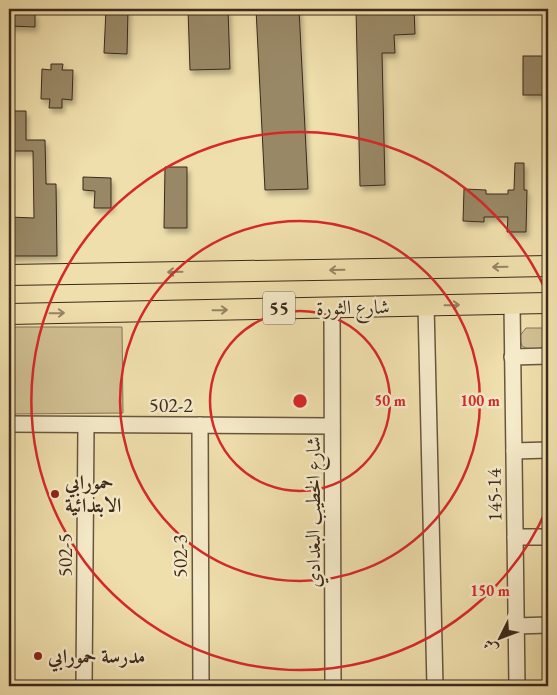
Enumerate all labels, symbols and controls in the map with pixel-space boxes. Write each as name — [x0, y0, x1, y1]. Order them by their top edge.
one-way arrow — [492, 262, 508, 272]
one-way arrow — [329, 265, 346, 275]
one-way arrow — [167, 268, 183, 277]
road number: 55 — [263, 292, 295, 324]
street label: شارع الثورة — [316, 293, 390, 326]
one-way arrow — [444, 300, 460, 310]
one-way arrow — [212, 305, 228, 314]
one-way arrow — [49, 308, 65, 318]
text: 50 m — [374, 391, 406, 410]
text: 100 m — [460, 391, 500, 410]
street label: 502-2 — [149, 392, 193, 418]
centre of rings — [291, 392, 309, 410]
street label: شارع الخطيب البغدادي — [300, 436, 331, 588]
street label: 145-14 — [481, 468, 507, 522]
place label: حمورابي الابتدائية — [64, 469, 121, 518]
marker: حمورابي الابتدائية — [49, 488, 61, 500]
street label: 502-5 — [52, 533, 78, 577]
street label: 502-3 — [167, 534, 193, 578]
text: 150 m — [470, 581, 510, 600]
north arrow — [474, 612, 524, 662]
text: ش — [479, 635, 502, 658]
place label: مدرسة حمورابي — [47, 643, 145, 672]
marker: مدرسة حمورابي — [32, 650, 44, 662]

